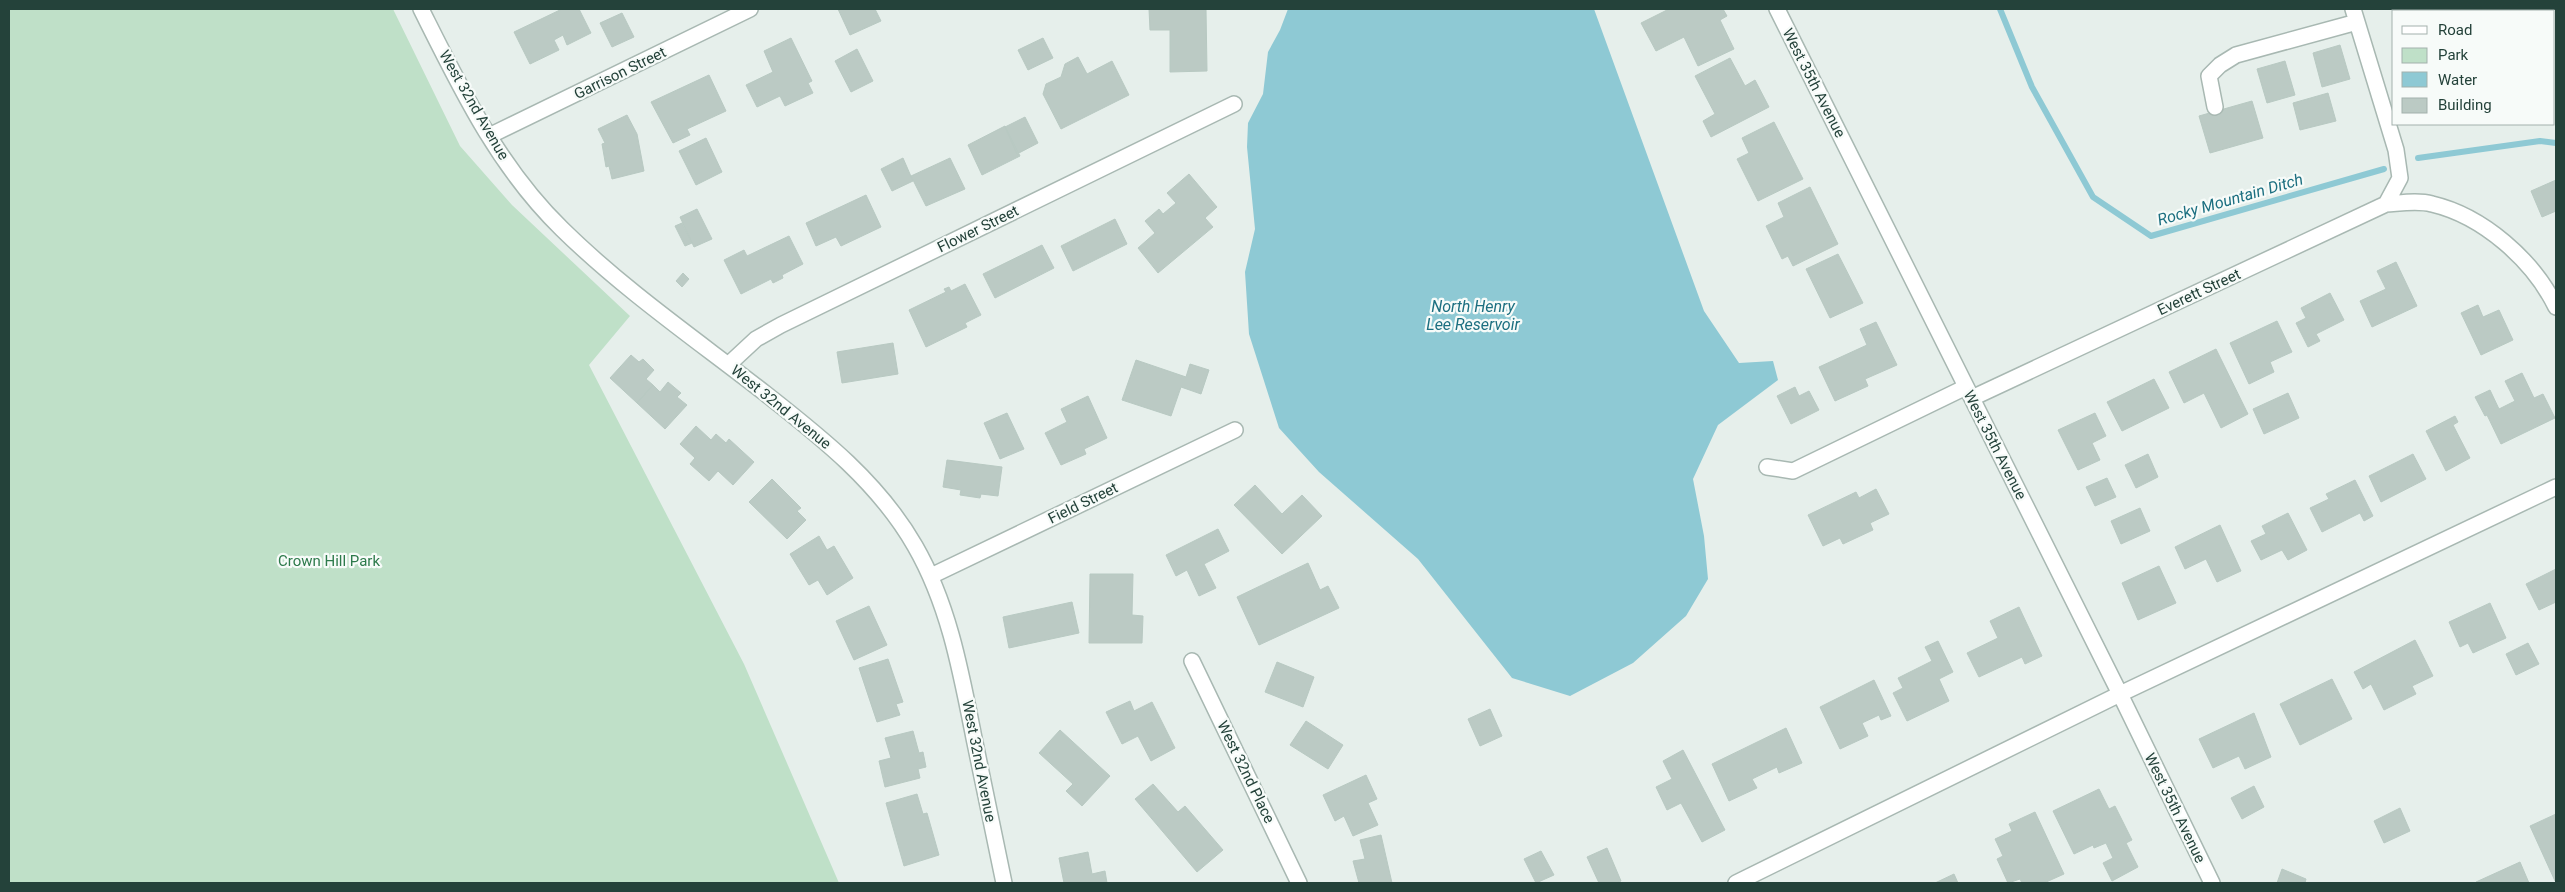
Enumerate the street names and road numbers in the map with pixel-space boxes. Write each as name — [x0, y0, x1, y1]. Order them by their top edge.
street label: West 35th Avenue — [1779, 25, 1849, 141]
street label: Garrison Street — [571, 43, 669, 103]
street label: West 32nd Avenue — [435, 47, 513, 163]
street label: Flower Street — [934, 202, 1022, 256]
street label: Everett Street — [2155, 265, 2243, 319]
street label: West 32nd Avenue — [727, 361, 835, 453]
street label: West 35th Avenue — [1960, 387, 2030, 503]
street label: Field Street — [1045, 478, 1121, 528]
street label: West 32nd Avenue — [958, 699, 1000, 824]
street label: West 32nd Place — [1213, 718, 1279, 826]
street label: West 35th Avenue — [2141, 750, 2209, 866]

